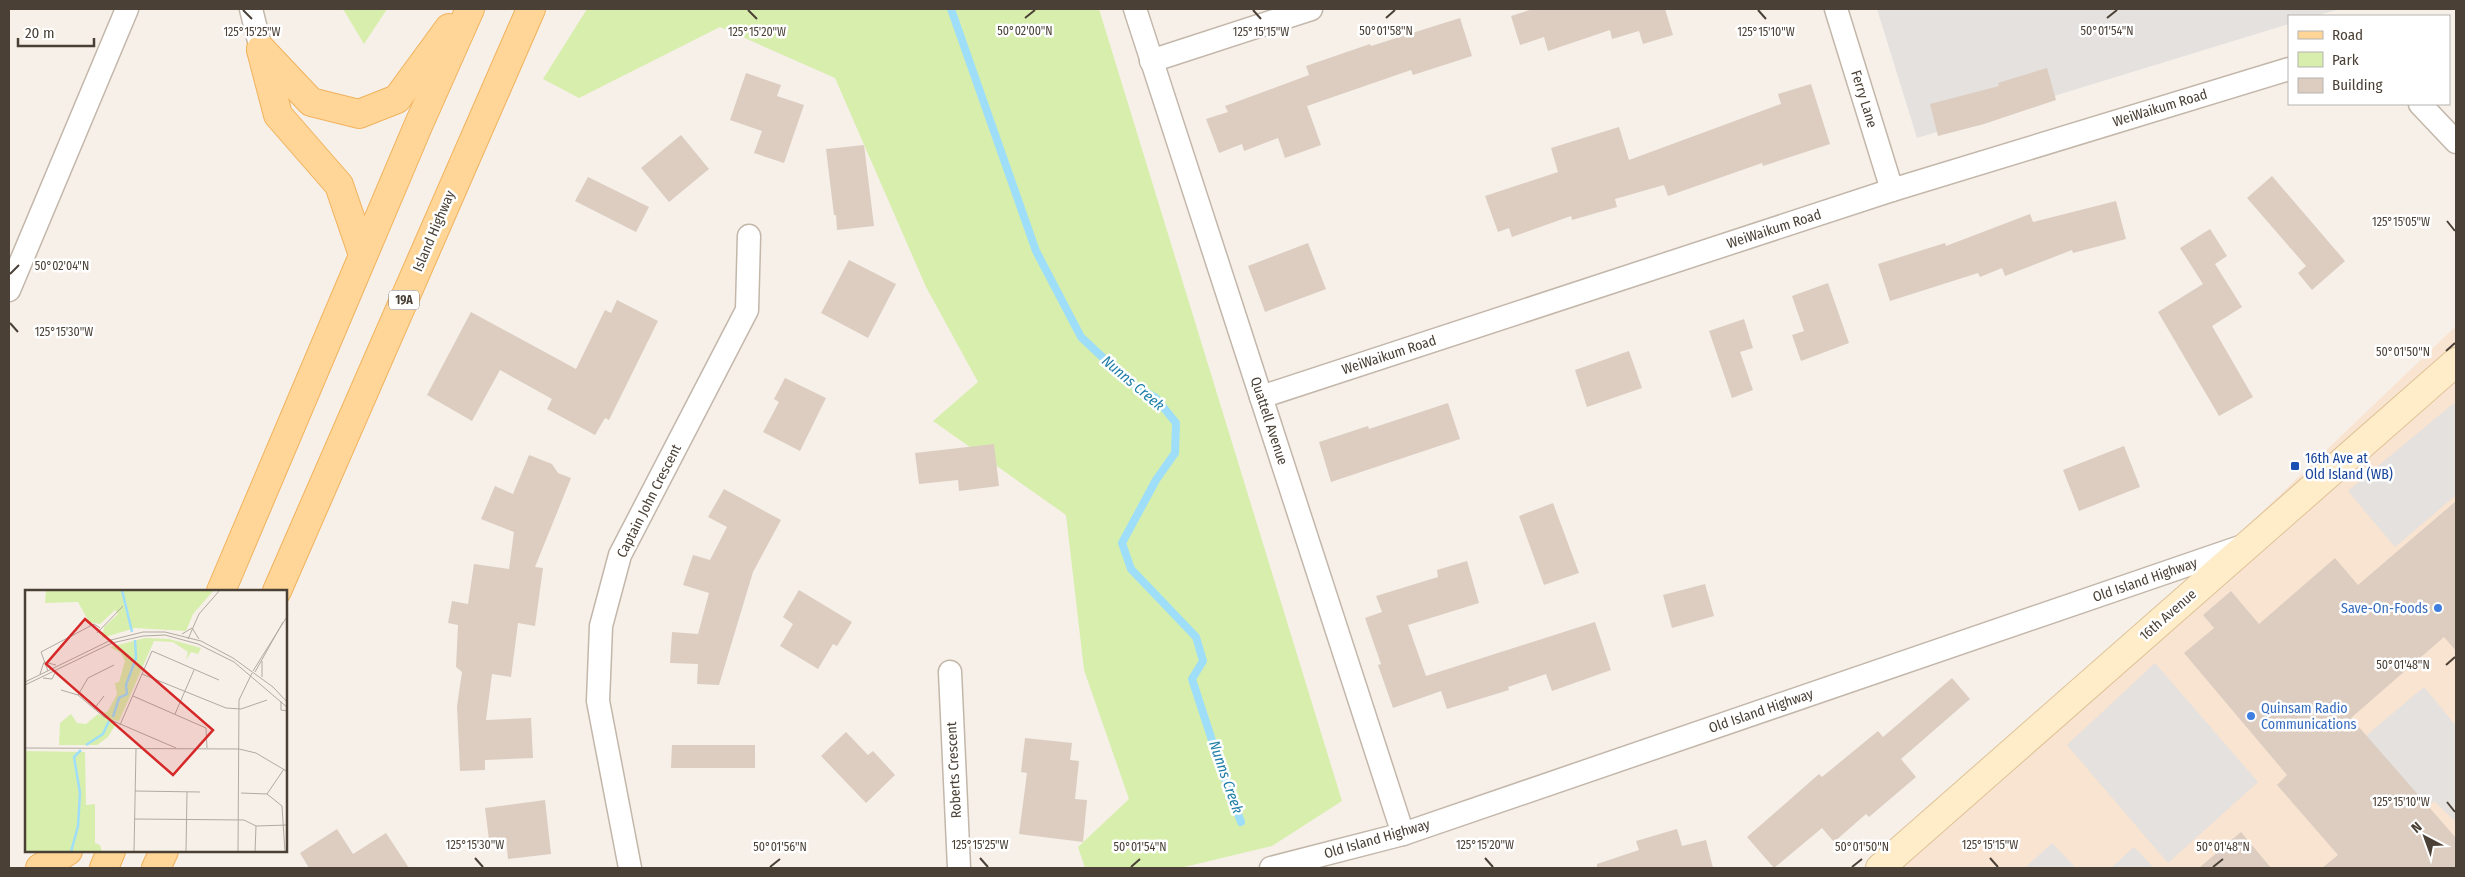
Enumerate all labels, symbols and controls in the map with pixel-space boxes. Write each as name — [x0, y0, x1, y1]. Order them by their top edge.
scale bar — [18, 15, 94, 47]
legend — [2288, 15, 2450, 105]
text: 20 m — [25, 24, 55, 42]
text: 50°02'00"N — [997, 24, 1053, 38]
text: 50°01'58"N — [1359, 24, 1413, 38]
text: 50°01'54"N — [2081, 24, 2133, 38]
text: 125°15'25"W — [223, 25, 281, 39]
text: 125°15'20"W — [728, 25, 786, 39]
text: 125°15'15"W — [1233, 25, 1289, 39]
text: 125°15'10"W — [1737, 25, 1795, 39]
text: Road — [2332, 26, 2363, 44]
text: Park — [2332, 51, 2359, 69]
street label: Ferry Lane — [1847, 68, 1881, 130]
text: Building — [2332, 76, 2383, 94]
street label: WeiWaikum Road — [2111, 86, 2209, 130]
street label: Island Highway — [409, 187, 459, 274]
street label: WeiWaikum Road — [1725, 206, 1823, 252]
text: 125°15'05"W — [2372, 215, 2430, 229]
text: 50°02'04"N — [35, 259, 89, 273]
road number: 19A — [389, 290, 419, 310]
text: 125°15'30"W — [35, 325, 93, 339]
street label: WeiWaikum Road — [1340, 332, 1438, 378]
text: 50°01'50"N — [2376, 345, 2430, 359]
water label: Nunns Creek — [1098, 352, 1168, 415]
street label: Quattell Avenue — [1247, 375, 1291, 467]
street label: Captain John Crescent — [613, 441, 685, 561]
place label: 16th Ave at Old Island (WB) — [2305, 450, 2393, 483]
marker: 16th Ave at Old Island (WB) — [2289, 460, 2301, 472]
street label: Old Island Highway — [2091, 554, 2200, 606]
street label: 16th Avenue — [2136, 586, 2200, 644]
inset map — [25, 590, 288, 852]
place label: Save-On-Foods — [2341, 600, 2428, 617]
marker: Save-On-Foods — [2432, 602, 2444, 614]
text: 50°01'48"N — [2376, 658, 2430, 672]
street label: Old Island Highway — [1707, 685, 1816, 737]
place label: Quinsam Radio Communications — [2261, 700, 2357, 733]
marker: Quinsam Radio Communications — [2245, 710, 2257, 722]
street label: Roberts Crescent — [943, 721, 965, 819]
water label: Nunns Creek — [1205, 738, 1247, 816]
text: 125°15'10"W — [2372, 795, 2430, 809]
north arrow — [2400, 812, 2450, 862]
street label: Old Island Highway — [1322, 816, 1433, 862]
text: N — [2408, 818, 2426, 837]
text: 125°15'30"W — [446, 838, 504, 852]
text: 125°15'25"W — [951, 838, 1009, 852]
text: 125°15'20"W — [1456, 838, 1514, 852]
text: 125°15'15"W — [1962, 838, 2018, 852]
text: 50°01'56"N — [753, 840, 807, 854]
text: 50°01'54"N — [1114, 840, 1166, 854]
text: 50°01'50"N — [1835, 840, 1889, 854]
text: 50°01'48"N — [2196, 840, 2250, 854]

